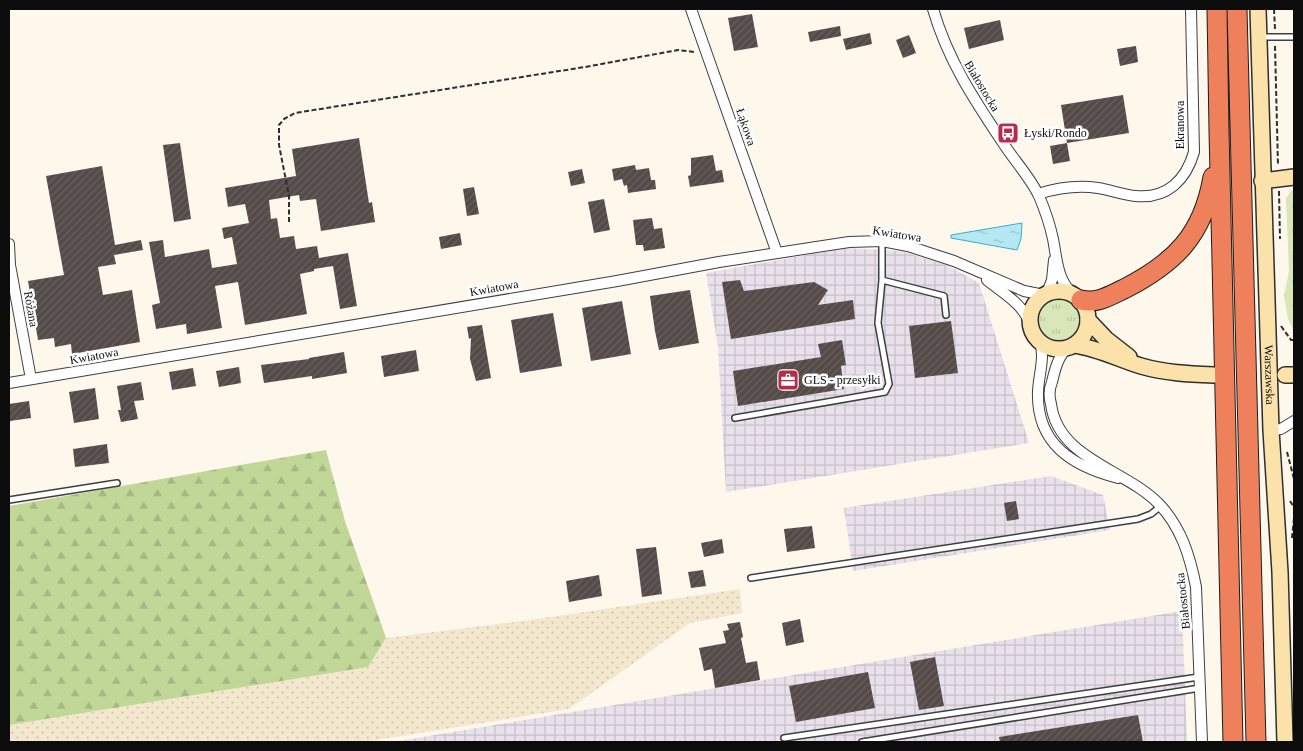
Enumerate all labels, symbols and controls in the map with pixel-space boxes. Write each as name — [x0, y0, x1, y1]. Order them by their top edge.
street label: Białostocka — [961, 58, 1003, 114]
street label: Ekranowa — [1173, 100, 1187, 149]
street label: Łąkowa — [733, 106, 759, 148]
bus stop icon: Łyski/Rondo — [996, 121, 1020, 145]
place label: Łyski/Rondo — [1024, 126, 1087, 140]
street label: Kwiatowa — [872, 223, 923, 245]
street label: Kwiatowa — [468, 277, 520, 299]
street label: Różana — [21, 290, 41, 329]
street label: Kwiatowa — [68, 345, 120, 367]
street label: Warszawska — [1261, 345, 1277, 406]
office icon: GLS - przesyłki — [776, 368, 800, 392]
place label: GLS - przesyłki — [804, 373, 881, 387]
street label: Białostocka — [1173, 571, 1193, 630]

